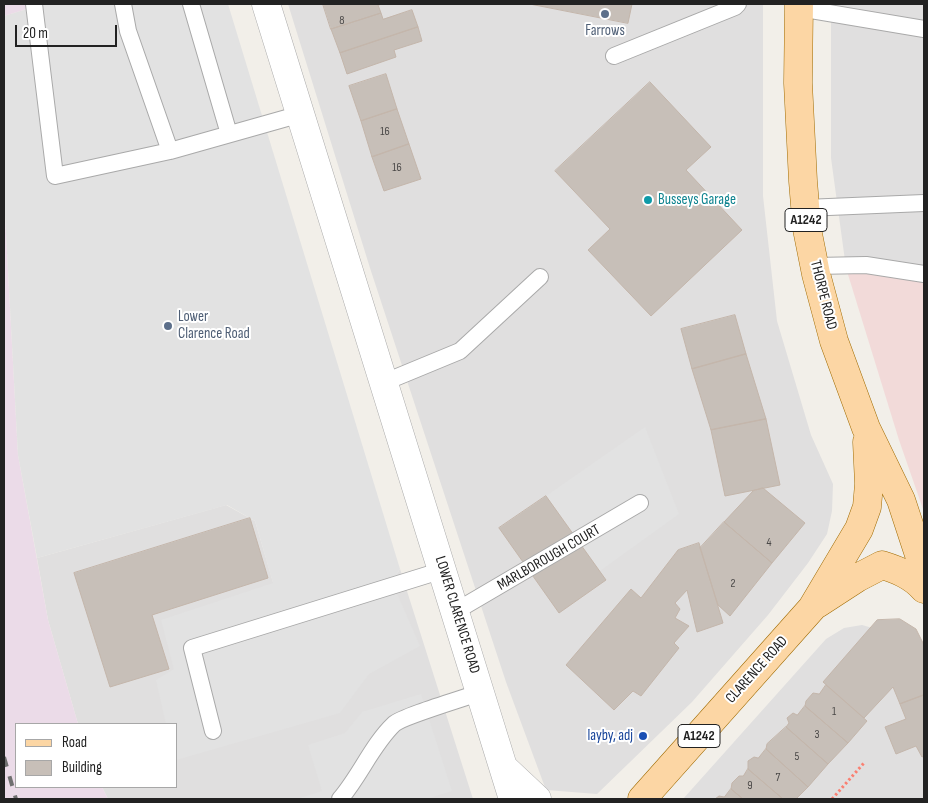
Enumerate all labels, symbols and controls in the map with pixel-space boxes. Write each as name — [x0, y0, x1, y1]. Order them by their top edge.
marker: Farrows — [599, 8, 611, 20]
house number: 8 — [339, 14, 345, 28]
scale bar — [18, 15, 120, 47]
place label: Farrows — [585, 22, 625, 40]
text: 20 m — [23, 24, 48, 43]
house number: 16 — [380, 125, 390, 139]
house number: 16 — [392, 161, 402, 175]
place label: Busseys Garage — [658, 191, 736, 209]
marker: Busseys Garage — [642, 194, 654, 206]
road number: A1242 — [785, 208, 827, 232]
street label: THORPE ROAD — [806, 258, 840, 332]
place label: Lower Clarence Road — [178, 308, 250, 343]
marker: Lower Clarence Road — [162, 320, 174, 332]
street label: MARLBOROUGH COURT — [494, 521, 604, 595]
house number: 4 — [766, 536, 772, 550]
street label: LOWER CLARENCE ROAD — [431, 554, 483, 676]
house number: 2 — [731, 577, 735, 591]
street label: CLARENCE ROAD — [722, 633, 792, 707]
house number: 1 — [832, 705, 836, 719]
legend — [15, 723, 178, 788]
road number: A1242 — [678, 724, 720, 748]
place label: layby, adj — [587, 727, 633, 745]
house number: 3 — [814, 728, 820, 742]
marker: layby, adj — [637, 730, 649, 742]
text: Road — [62, 733, 87, 752]
house number: 5 — [795, 750, 799, 764]
text: Building — [62, 758, 102, 777]
house number: 7 — [776, 771, 780, 785]
house number: 9 — [747, 779, 753, 793]

